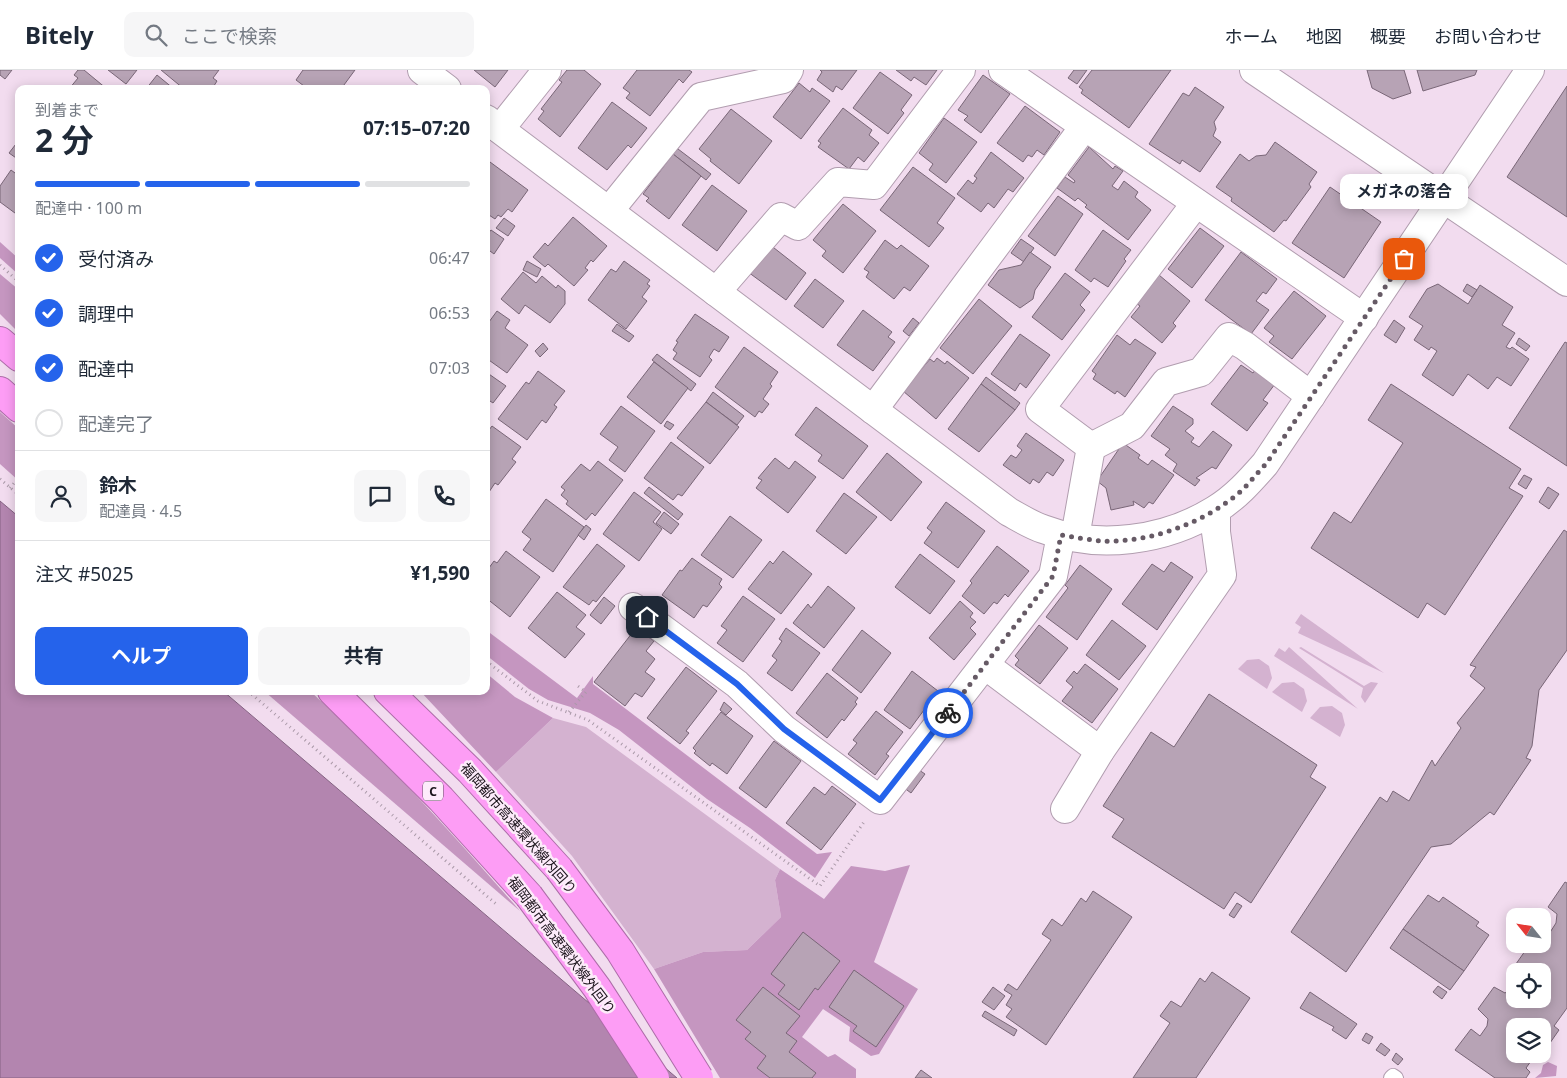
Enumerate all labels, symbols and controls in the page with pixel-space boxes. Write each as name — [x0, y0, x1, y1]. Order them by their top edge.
search box — [124, 12, 474, 57]
text: Bitely — [25, 18, 94, 51]
icon: search — [142, 21, 170, 49]
text: ここで検索 — [182, 23, 277, 49]
text: ホーム — [1225, 24, 1278, 48]
text: 地図 — [1306, 24, 1342, 48]
text: 概要 — [1370, 24, 1406, 48]
text: お問い合わせ — [1434, 24, 1542, 48]
text: 到着まで — [35, 99, 99, 121]
text: 07:15–07:20 — [363, 115, 470, 141]
text: 2 分 — [35, 118, 94, 161]
callout: メガネの落合 — [1340, 174, 1468, 209]
text: メガネの落合 — [1356, 180, 1452, 202]
text: 配達中 · 100 m — [35, 197, 142, 219]
pin — [1383, 238, 1425, 280]
icon: check — [35, 244, 63, 272]
icon: bag — [1390, 245, 1418, 273]
text: 受付済み — [78, 246, 154, 272]
text: 06:47 — [429, 247, 470, 269]
icon: check — [35, 299, 63, 327]
text: 調理中 — [78, 301, 135, 327]
text: 06:53 — [429, 302, 470, 324]
icon: check — [35, 354, 63, 382]
text: 配達中 — [78, 356, 135, 382]
text: 07:03 — [429, 357, 470, 379]
text: 配達完了 — [78, 411, 154, 437]
button: person — [35, 470, 87, 522]
button: chat — [354, 470, 406, 522]
button: phone — [418, 470, 470, 522]
text: 鈴木 — [99, 472, 137, 498]
text: 配達員 · 4.5 — [99, 500, 182, 522]
text: ¥1,590 — [410, 560, 470, 586]
text: 注文 #5025 — [35, 561, 134, 587]
pin — [626, 596, 668, 638]
icon: home — [633, 603, 661, 631]
button: ヘルプ — [35, 627, 248, 685]
button: 共有 — [258, 627, 470, 685]
courier — [923, 688, 973, 738]
icon: bike — [934, 699, 962, 727]
street label: 福岡都市高速環状線内回り — [457, 758, 581, 898]
road number: C — [423, 781, 443, 800]
street label: 福岡都市高速環状線外回り — [504, 872, 620, 1018]
north arrow — [1506, 908, 1551, 952]
map controls — [1506, 908, 1551, 1063]
button: locate — [1506, 963, 1551, 1008]
button: layers — [1506, 1018, 1551, 1063]

